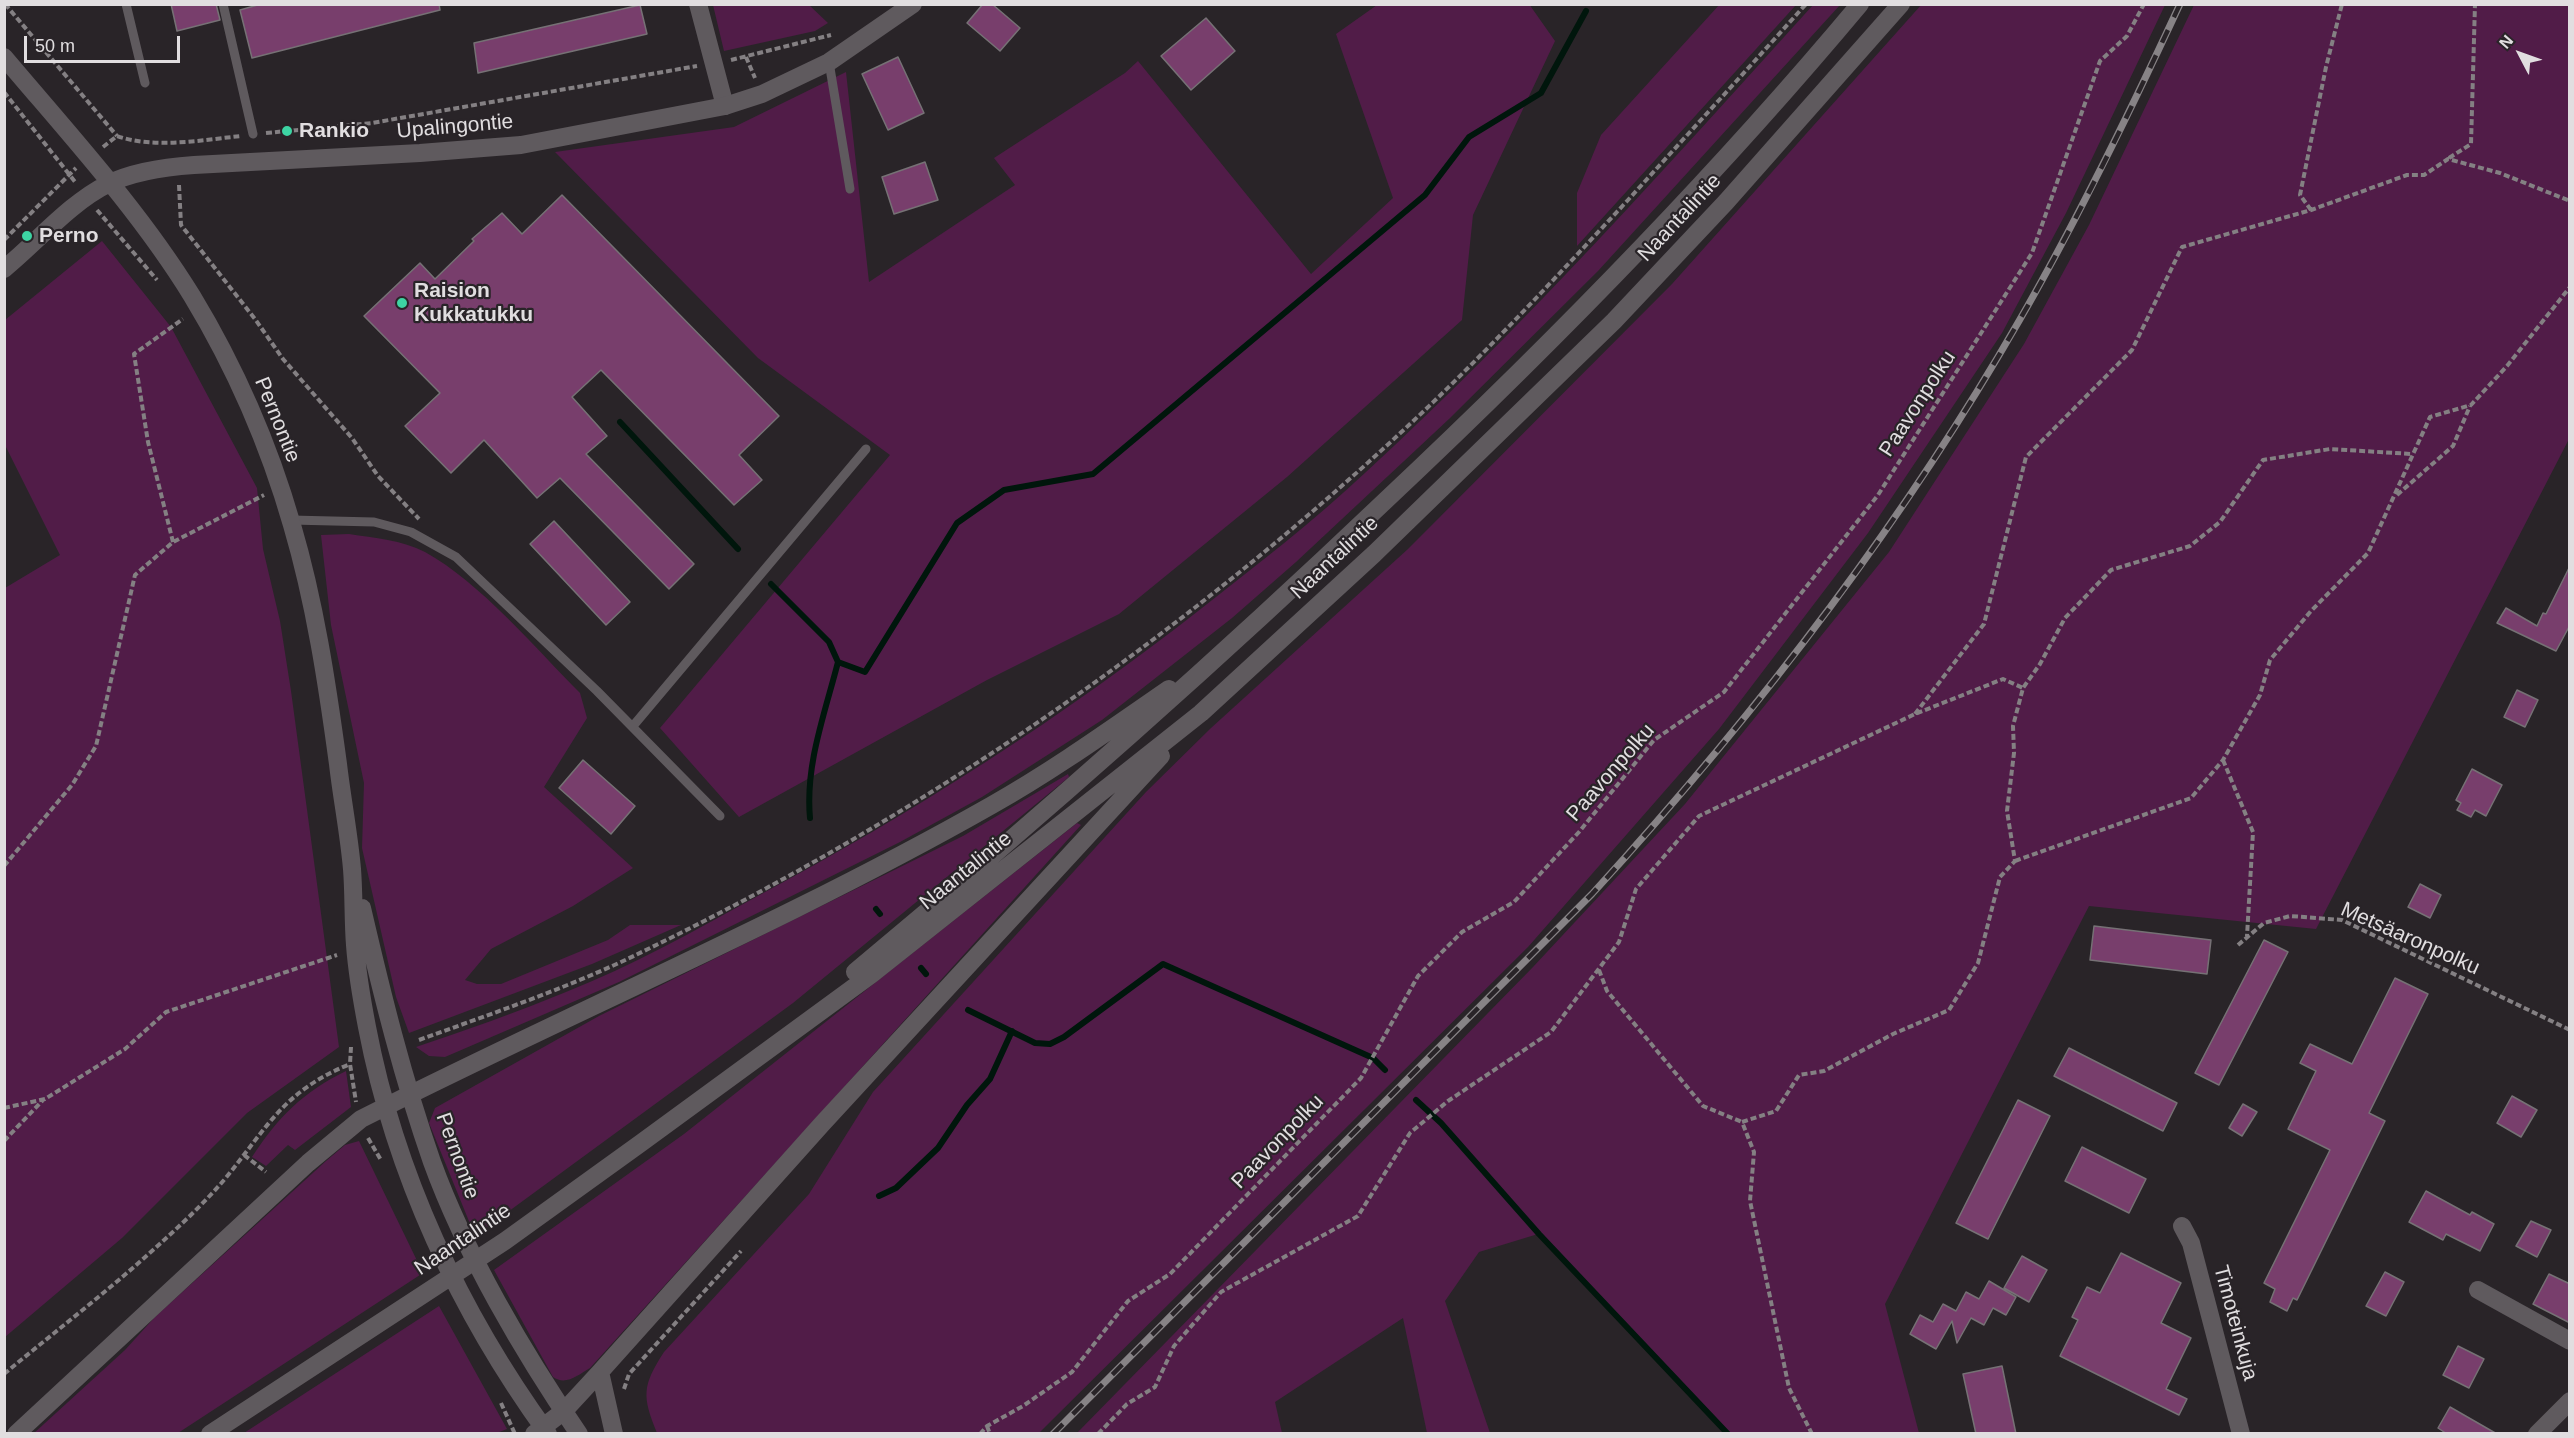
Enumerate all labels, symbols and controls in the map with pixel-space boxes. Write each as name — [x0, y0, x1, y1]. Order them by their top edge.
scale bar — [27, 24, 183, 62]
north arrow — [2490, 24, 2550, 84]
text: N — [2496, 32, 2516, 52]
text: 50 m — [35, 36, 75, 56]
street label: Upalingontie — [396, 109, 514, 145]
place label: Rankio — [299, 118, 369, 144]
marker: Rankio — [280, 124, 294, 138]
street label: Naantalintie — [1633, 169, 1727, 267]
place label: Perno — [39, 223, 99, 249]
marker: Perno — [20, 229, 34, 243]
place label: Raision Kukkatukku — [414, 278, 533, 328]
marker: Raision Kukkatukku — [395, 296, 409, 310]
street label: Paavonpolku — [1874, 346, 1962, 462]
street label: Pernontie — [248, 374, 306, 466]
street label: Naantalintie — [1286, 511, 1384, 605]
street label: Paavonpolku — [1562, 719, 1660, 827]
street label: Naantalintie — [915, 826, 1017, 916]
street label: Metsäaronpolku — [2337, 897, 2483, 981]
street label: Paavonpolku — [1227, 1090, 1329, 1194]
street label: Pernontie — [430, 1109, 484, 1203]
street label: Naantalintie — [410, 1199, 516, 1281]
street label: Timoteinkuja — [2208, 1263, 2262, 1383]

